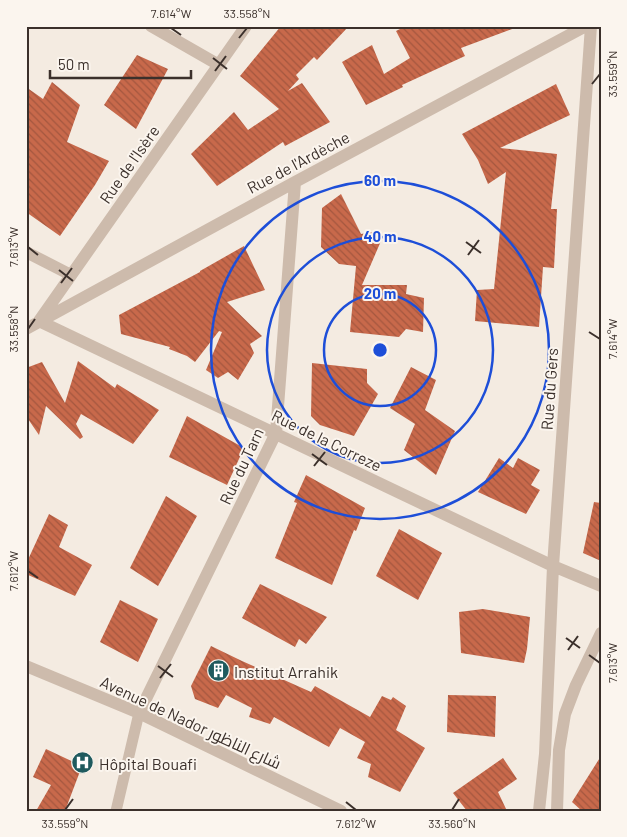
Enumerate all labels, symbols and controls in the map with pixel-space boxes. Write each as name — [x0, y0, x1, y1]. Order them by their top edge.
text: 7.614°W — [151, 6, 192, 20]
text: 33.558°N — [224, 6, 270, 20]
scale bar — [50, 48, 191, 80]
text: 33.559°N — [605, 51, 619, 97]
text: 50 m — [58, 55, 90, 73]
street label: Rue de l'Isère — [95, 121, 163, 207]
street label: Rue de l'Ardèche — [243, 127, 353, 197]
text: 60 m — [364, 171, 396, 189]
text: 7.613°W — [6, 227, 20, 267]
text: 40 m — [363, 227, 397, 245]
text: 20 m — [364, 284, 396, 302]
text: 33.558°N — [6, 306, 20, 352]
text: 7.614°W — [605, 318, 619, 359]
centre of rings — [371, 341, 389, 359]
street label: Rue du Gers — [537, 347, 561, 431]
street label: Rue de la Correze — [269, 405, 385, 475]
street label: Rue du Tarn — [215, 425, 267, 507]
text: 7.612°W — [6, 550, 20, 591]
text: 7.613°W — [605, 643, 619, 683]
building icon: Institut Arrahik — [206, 659, 230, 683]
place label: Institut Arrahik — [234, 662, 338, 681]
street label: Avenue de Nador شارع الناظور — [96, 672, 285, 775]
hospital icon: Hôpital Bouafi — [71, 751, 95, 775]
place label: Hôpital Bouafi — [99, 754, 197, 773]
text: 33.559°N — [42, 816, 88, 830]
text: 7.612°W — [336, 816, 377, 830]
text: 33.560°N — [428, 816, 476, 830]

